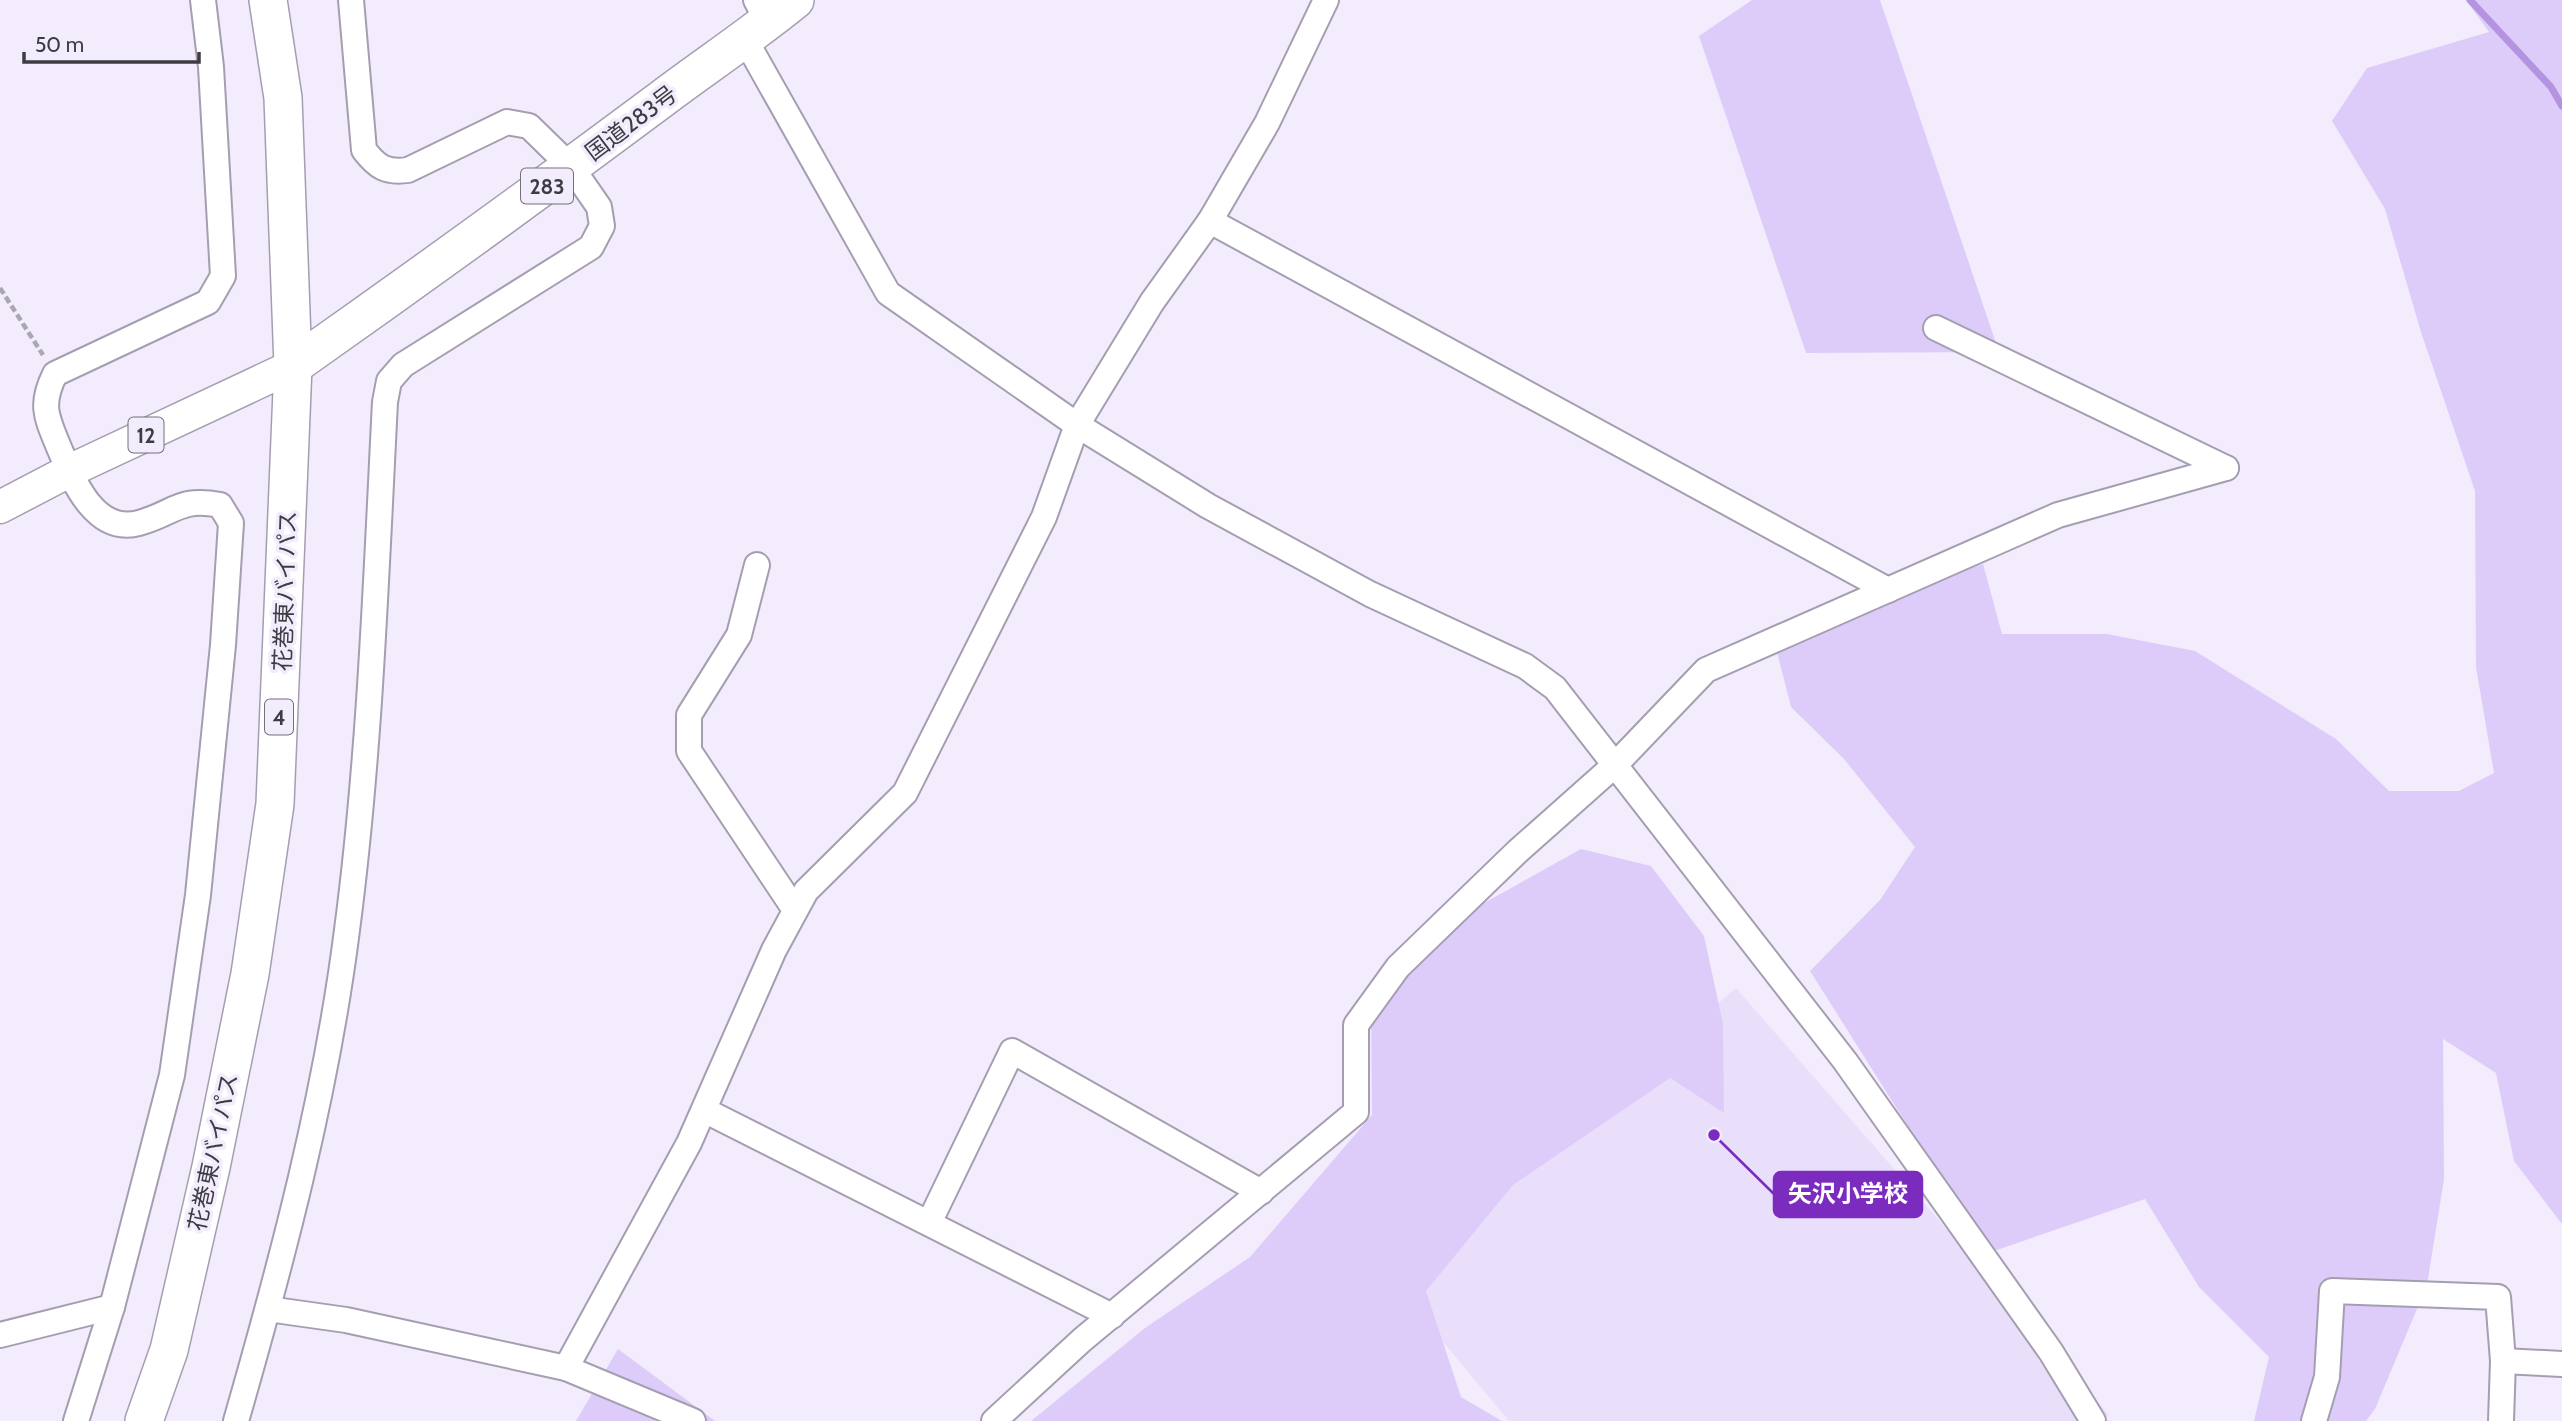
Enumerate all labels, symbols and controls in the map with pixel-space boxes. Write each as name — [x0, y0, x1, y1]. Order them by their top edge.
scale bar — [24, 21, 200, 65]
text: 50 m — [35, 32, 84, 57]
street label: 国道283号 — [580, 79, 682, 167]
road number: 283 — [521, 168, 573, 204]
road number: 12 — [128, 418, 164, 452]
street label: 花巻東バイパス — [268, 510, 302, 672]
road number: 4 — [265, 700, 293, 734]
street label: 花巻東バイパス — [183, 1071, 243, 1233]
callout: 矢沢小学校 — [1774, 1172, 1922, 1217]
text: 矢沢小学校 — [1788, 1179, 1908, 1208]

